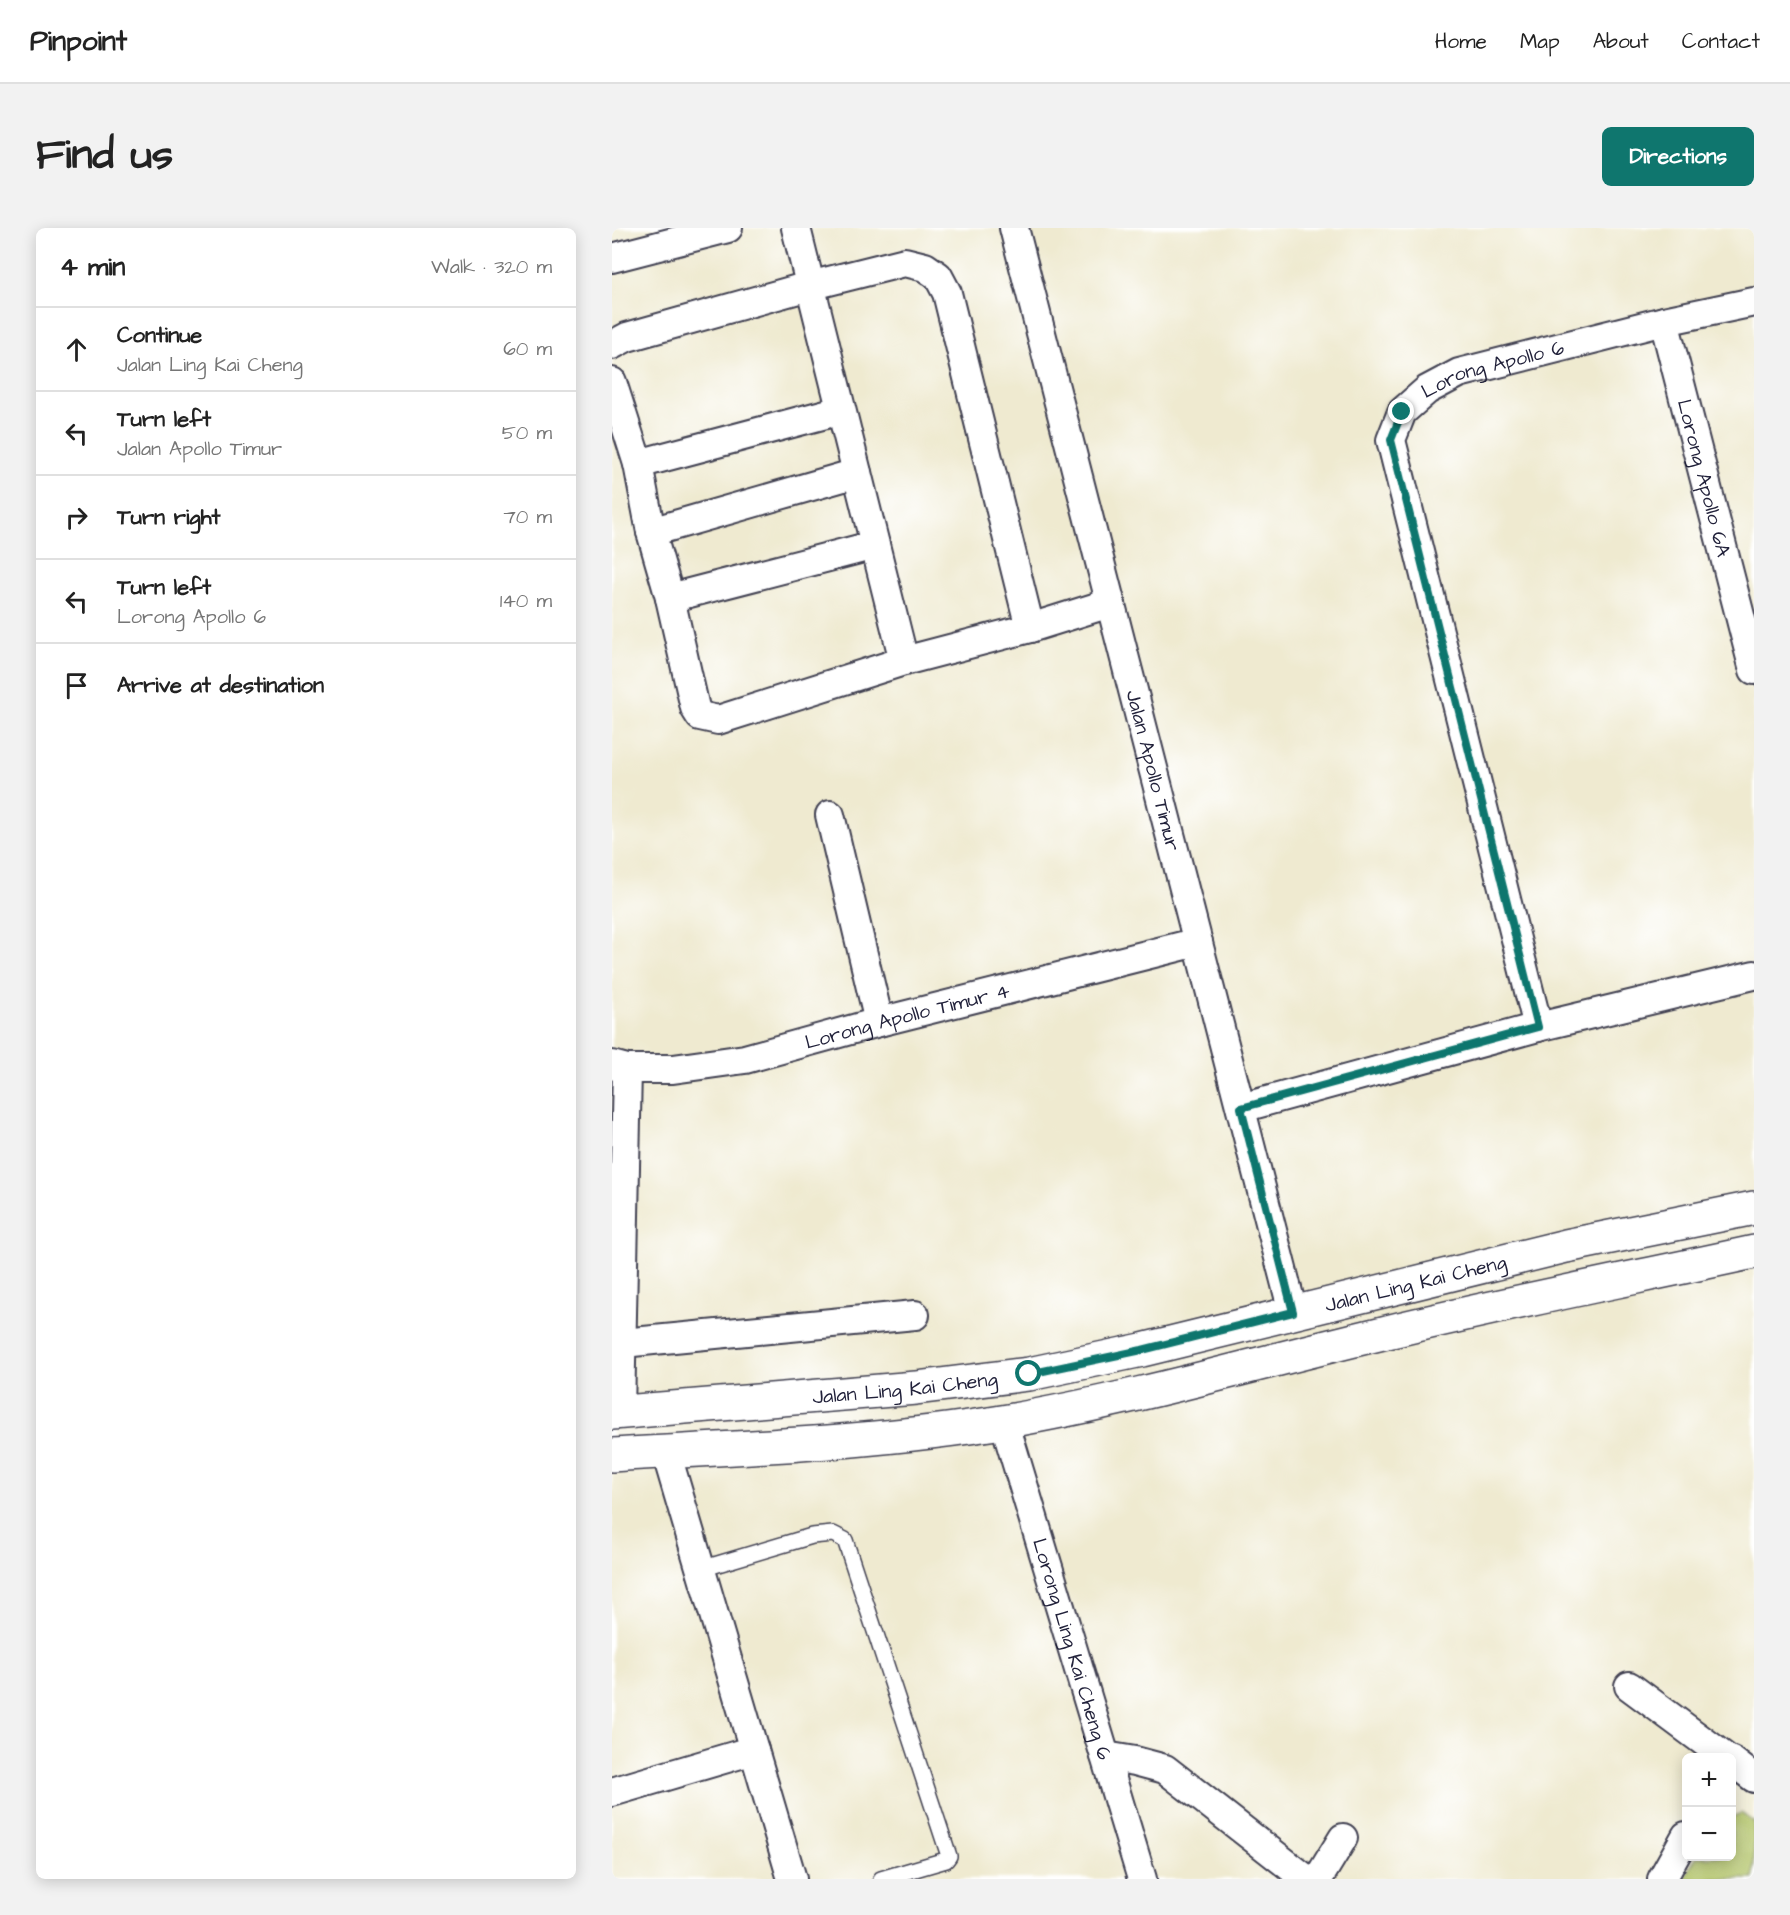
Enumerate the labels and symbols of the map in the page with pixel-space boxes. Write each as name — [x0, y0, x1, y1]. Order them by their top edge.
street label: Lorong Apollo 6 — [1416, 334, 1568, 406]
street label: Lorong Apollo 6A — [1670, 396, 1737, 560]
route end — [1388, 398, 1414, 424]
street label: Jalan Apollo Timur — [1118, 687, 1187, 854]
street label: Lorong Apollo Timur 4 — [802, 977, 1013, 1057]
street label: Jalan Ling Kai Cheng — [1322, 1248, 1510, 1320]
route start — [1015, 1360, 1041, 1386]
street label: Jalan Ling Kai Cheng — [811, 1365, 999, 1411]
street label: Lorong Ling Kai Cheng 6 — [1025, 1535, 1118, 1764]

